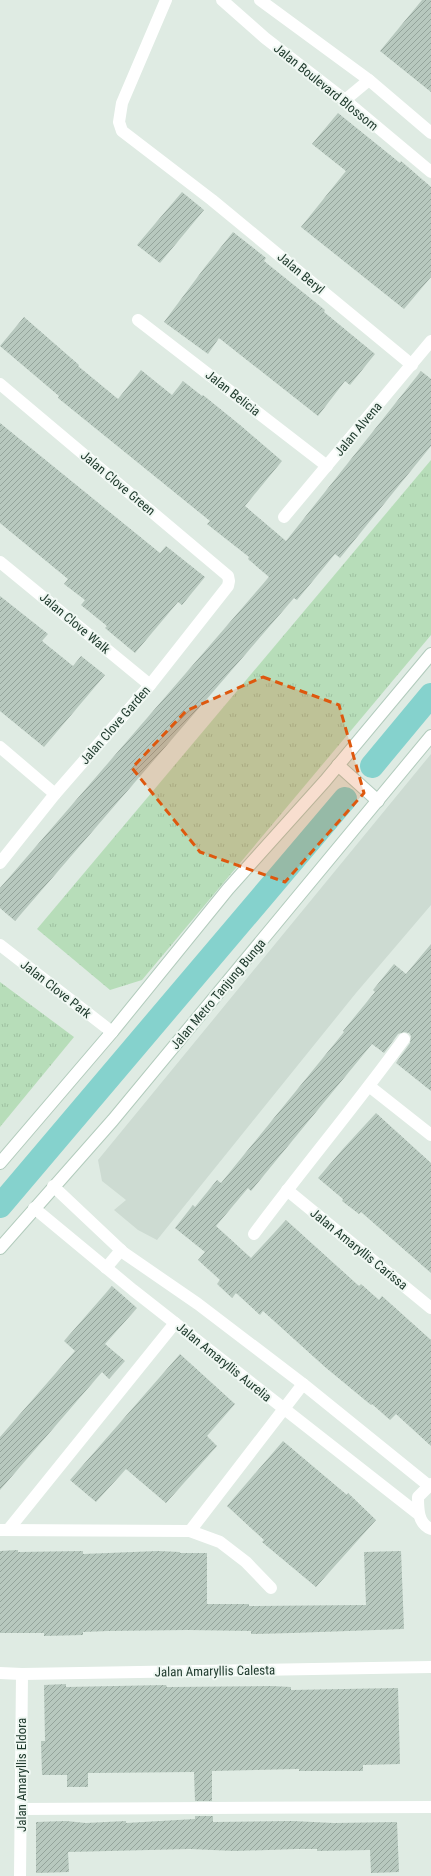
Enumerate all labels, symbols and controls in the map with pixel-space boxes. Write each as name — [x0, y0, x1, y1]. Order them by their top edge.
street label: Jalan Boulevard Blossom — [271, 40, 381, 134]
street label: Jalan Beryl — [274, 249, 328, 297]
street label: Jalan Belicia — [203, 367, 263, 419]
street label: Jalan Alvena — [331, 399, 385, 459]
street label: Jalan Clove Green — [78, 448, 158, 518]
street label: Jalan Clove Walk — [37, 589, 113, 657]
street label: Jalan Clove Garden — [77, 683, 153, 767]
street label: Jalan Metro Tanjung Bunga — [167, 936, 269, 1052]
street label: Jalan Clove Park — [18, 957, 94, 1021]
street label: Jalan Amaryllis Carissa — [307, 1205, 411, 1293]
street label: Jalan Amaryllis Aurelia — [174, 1319, 274, 1405]
street label: Jalan Amaryllis Calesta — [155, 1662, 275, 1680]
street label: Jalan Amaryllis Eldora — [14, 1718, 29, 1832]

